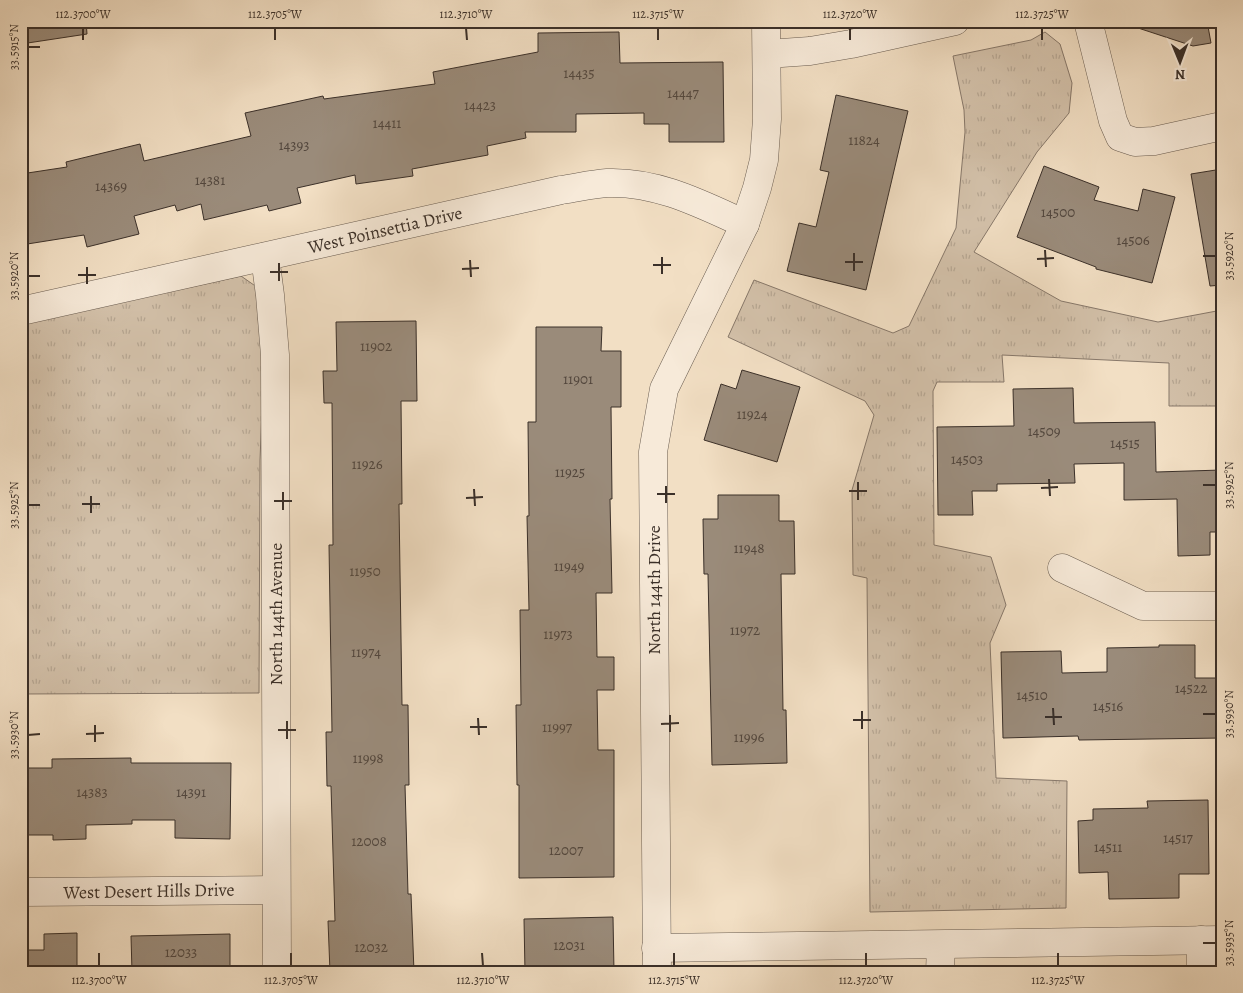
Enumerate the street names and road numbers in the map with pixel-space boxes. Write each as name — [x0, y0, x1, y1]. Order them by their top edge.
street label: West Poinsettia Drive — [304, 201, 465, 260]
street label: North 144th Drive — [642, 525, 666, 655]
street label: North 144th Avenue — [264, 543, 288, 685]
street label: West Desert Hills Drive — [62, 878, 235, 905]

